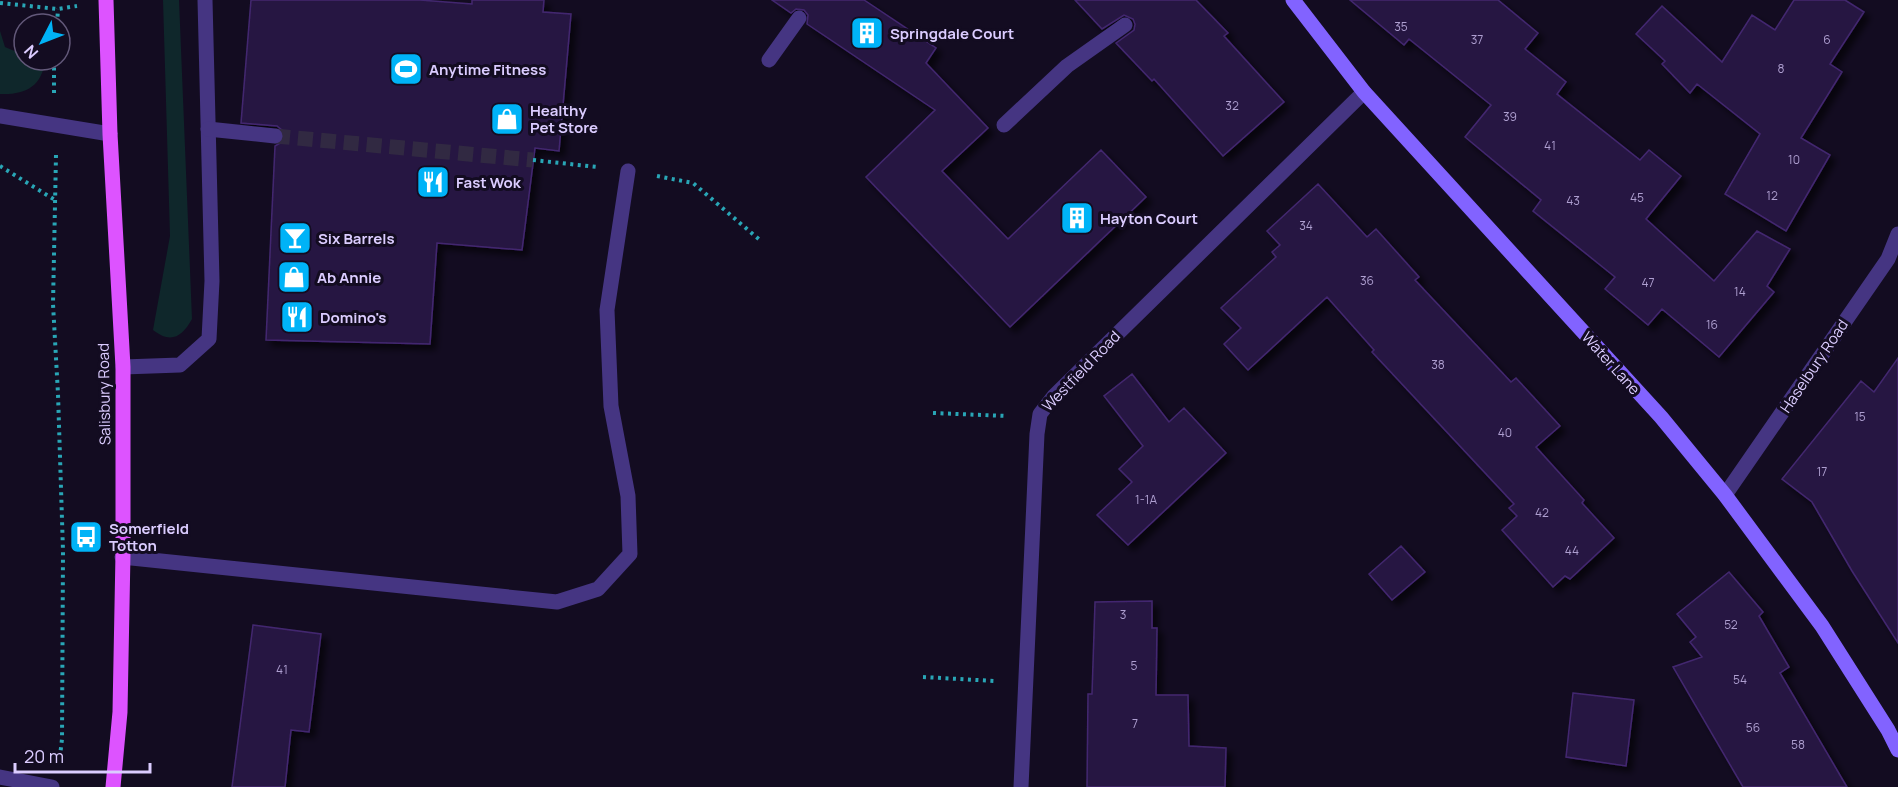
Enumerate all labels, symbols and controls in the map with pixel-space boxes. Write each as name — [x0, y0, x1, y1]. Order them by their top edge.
north arrow — [12, 12, 72, 72]
building icon: Springdale Court — [849, 15, 885, 51]
house number: 35 — [1394, 18, 1408, 35]
place label: Springdale Court — [890, 23, 1014, 44]
house number: 37 — [1471, 31, 1483, 48]
house number: 6 — [1823, 31, 1831, 48]
text: N — [19, 40, 43, 64]
sports icon: Anytime Fitness — [388, 51, 424, 87]
place label: Anytime Fitness — [429, 59, 546, 80]
house number: 8 — [1778, 60, 1785, 77]
house number: 32 — [1225, 97, 1239, 114]
place label: Healthy Pet Store — [530, 100, 598, 138]
shop icon: Healthy Pet Store — [489, 101, 525, 137]
house number: 39 — [1503, 108, 1517, 125]
house number: 41 — [1544, 137, 1556, 154]
house number: 10 — [1788, 151, 1800, 168]
restaurant icon: Fast Wok — [415, 164, 451, 200]
place label: Fast Wok — [456, 172, 522, 193]
house number: 12 — [1766, 187, 1778, 204]
house number: 45 — [1630, 189, 1644, 206]
house number: 43 — [1566, 192, 1580, 209]
building icon: Hayton Court — [1059, 200, 1095, 236]
place label: Hayton Court — [1100, 208, 1198, 229]
house number: 34 — [1299, 217, 1313, 234]
bar icon: Six Barrels — [277, 220, 313, 256]
place label: Six Barrels — [318, 228, 395, 249]
shop icon: Ab Annie — [276, 259, 312, 295]
place label: Ab Annie — [317, 267, 381, 288]
house number: 36 — [1360, 272, 1374, 289]
house number: 47 — [1641, 274, 1655, 291]
house number: 14 — [1734, 283, 1746, 300]
restaurant icon: Domino's — [279, 299, 315, 335]
place label: Domino's — [320, 307, 386, 328]
street label: Haselbury Road — [1775, 315, 1853, 417]
house number: 16 — [1706, 316, 1718, 333]
street label: Westfield Road — [1037, 326, 1125, 416]
street label: Water Lane — [1577, 327, 1645, 399]
street label: Salisbury Road — [93, 343, 115, 445]
house number: 38 — [1431, 356, 1445, 373]
house number: 15 — [1854, 408, 1866, 425]
house number: 40 — [1498, 424, 1512, 441]
house number: 17 — [1817, 463, 1827, 480]
house number: 1-1A — [1135, 491, 1157, 508]
house number: 42 — [1535, 504, 1549, 521]
place label: Somerfield Totton — [109, 518, 189, 556]
bus stop icon: Somerfield Totton — [68, 519, 104, 555]
house number: 44 — [1565, 542, 1579, 559]
house number: 3 — [1120, 606, 1126, 623]
house number: 52 — [1724, 616, 1738, 633]
house number: 5 — [1131, 657, 1138, 674]
house number: 41 — [276, 661, 288, 678]
house number: 54 — [1733, 671, 1747, 688]
house number: 7 — [1132, 715, 1138, 732]
house number: 56 — [1746, 719, 1760, 736]
scale bar — [15, 736, 150, 774]
house number: 58 — [1791, 736, 1805, 753]
text: 20 m — [24, 744, 64, 768]

